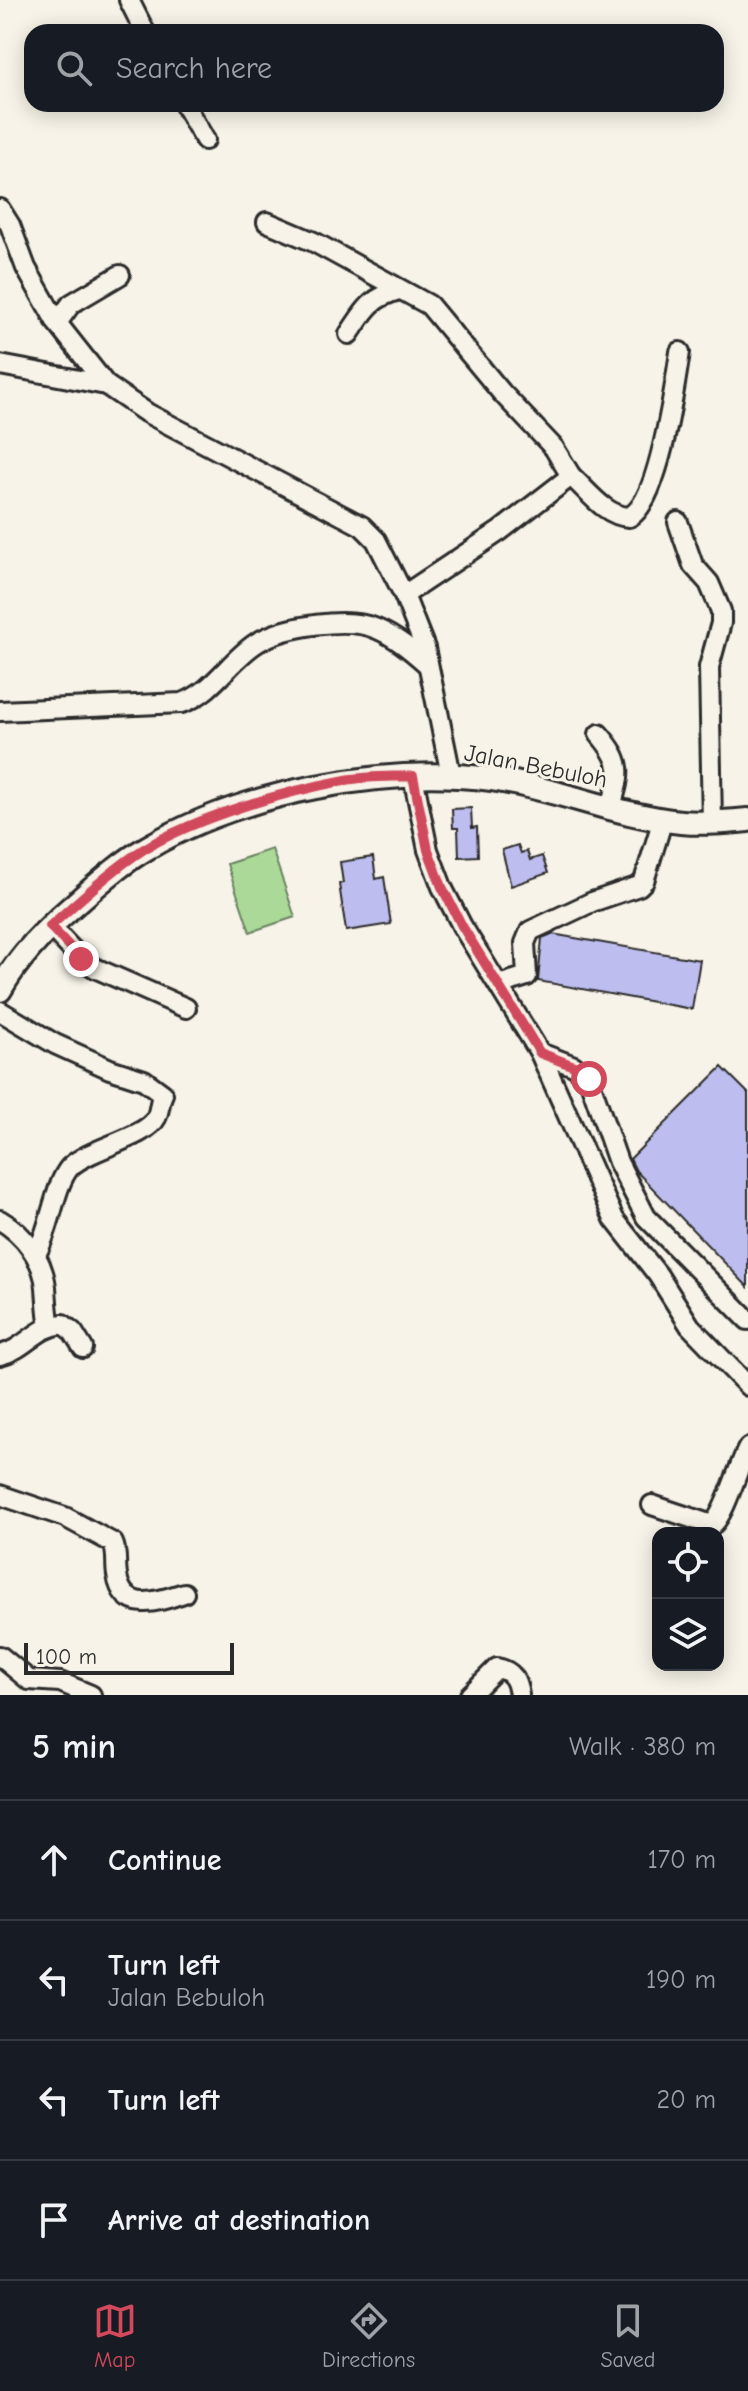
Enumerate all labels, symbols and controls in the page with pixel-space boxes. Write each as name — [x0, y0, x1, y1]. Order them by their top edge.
search box — [24, 24, 724, 112]
icon: search — [52, 46, 96, 90]
text: Search here — [116, 51, 272, 86]
street label: Jalan Bebuloh — [462, 738, 610, 794]
route end — [63, 941, 99, 977]
route start — [571, 1061, 607, 1097]
map controls — [652, 1527, 724, 1671]
button: locate — [652, 1527, 724, 1599]
button: layers — [652, 1599, 724, 1671]
scale bar — [24, 1639, 234, 1675]
text: 100 m — [36, 1644, 97, 1670]
text: 5 min — [32, 1727, 116, 1767]
text: Walk · 380 m — [569, 1732, 716, 1762]
icon: ahead — [32, 1838, 76, 1882]
text: Continue — [108, 1843, 222, 1878]
text: 170 m — [647, 1845, 716, 1875]
text: Turn left — [108, 1948, 220, 1983]
icon: left — [32, 1958, 76, 2002]
text: 190 m — [646, 1965, 716, 1995]
text: Jalan Bebuloh — [108, 1983, 265, 2013]
icon: left — [32, 2078, 76, 2122]
text: Turn left — [108, 2083, 220, 2118]
text: 20 m — [656, 2085, 716, 2115]
icon: arrive — [32, 2198, 76, 2242]
text: Arrive at destination — [108, 2203, 370, 2238]
tab: Map — [93, 2299, 137, 2373]
tab: Directions — [322, 2299, 415, 2373]
tab: Saved — [600, 2299, 655, 2373]

